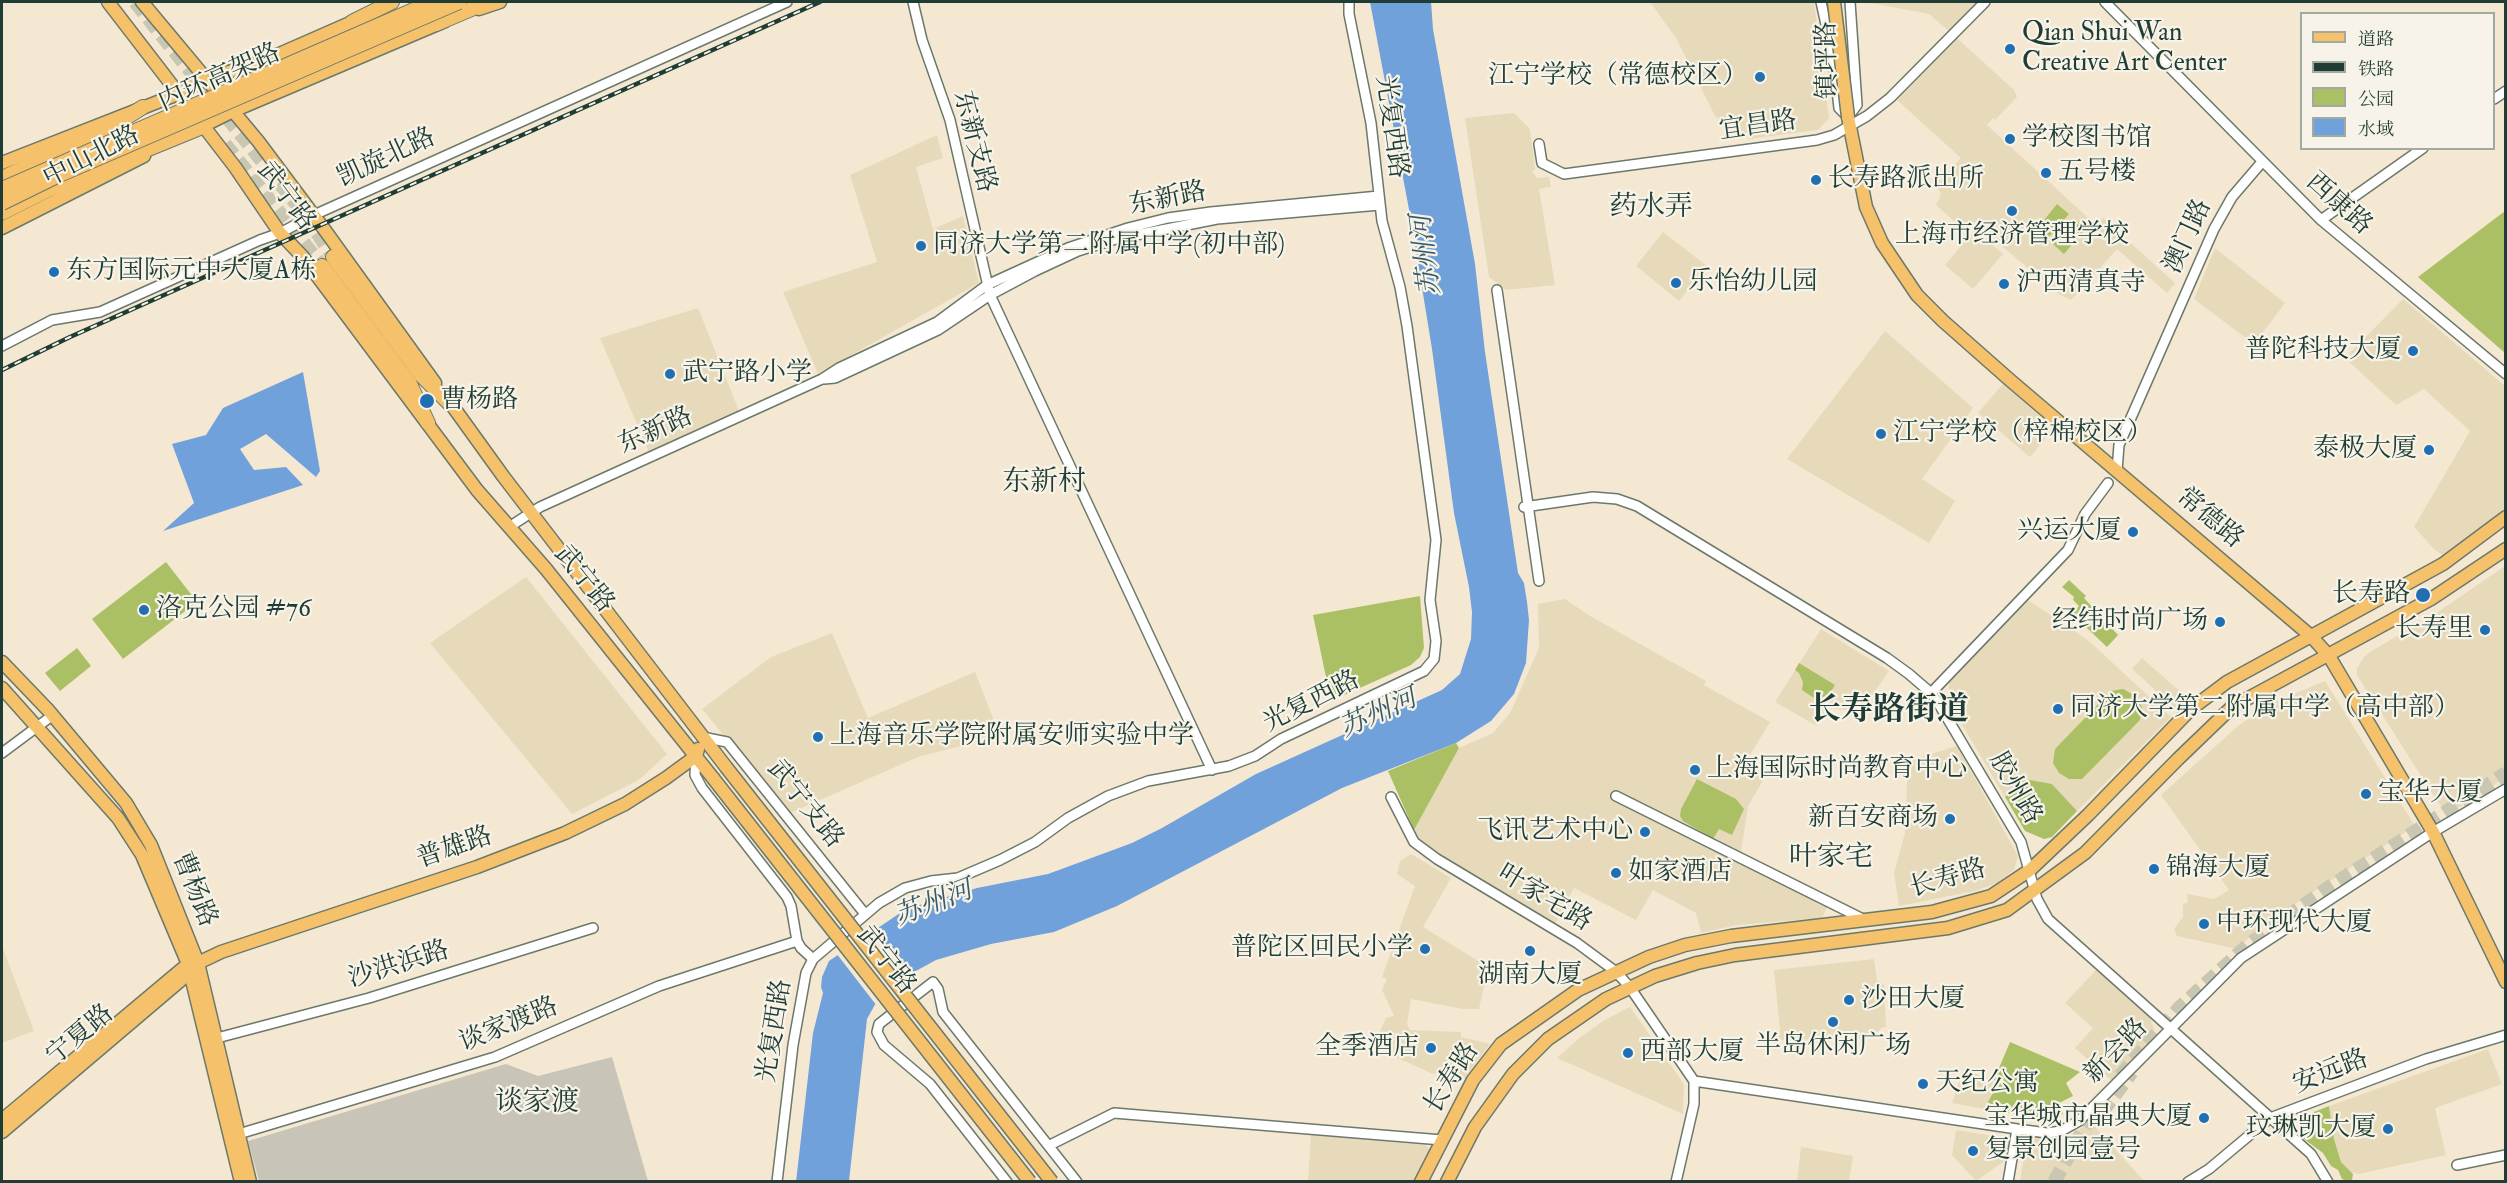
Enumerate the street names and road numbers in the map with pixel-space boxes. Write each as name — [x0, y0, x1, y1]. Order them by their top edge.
street label: 镇坪路 — [1813, 21, 1845, 99]
street label: 内环高架路 — [154, 38, 286, 120]
street label: 光复西路 — [1367, 73, 1413, 181]
street label: 东新支路 — [945, 88, 1001, 196]
street label: 宜昌路 — [1717, 106, 1799, 148]
street label: 中山北路 — [39, 120, 145, 196]
street label: 凯旋北路 — [333, 123, 441, 195]
street label: 武宁路 — [249, 156, 321, 238]
street label: 西康路 — [2299, 167, 2377, 243]
street label: 东新路 — [1127, 177, 1209, 223]
street label: 澳门路 — [2158, 195, 2220, 279]
street label: 东新路 — [614, 402, 698, 462]
street label: 常德路 — [2169, 482, 2249, 556]
street label: 武宁路 — [546, 540, 620, 620]
street label: 光复西路 — [1259, 665, 1365, 741]
street label: 胶州路 — [1981, 747, 2047, 831]
street label: 武宁支路 — [759, 755, 849, 855]
street label: 普雄路 — [413, 822, 497, 876]
street label: 曹杨路 — [164, 848, 222, 932]
street label: 长寿路 — [1906, 854, 1990, 906]
street label: 叶家宅路 — [1491, 859, 1597, 939]
street label: 武宁路 — [849, 921, 921, 1001]
street label: 沙洪浜路 — [345, 936, 453, 996]
street label: 光复西路 — [752, 977, 800, 1085]
street label: 谈家渡路 — [455, 992, 563, 1060]
street label: 宁夏路 — [41, 999, 121, 1073]
street label: 新会路 — [2079, 1013, 2155, 1091]
street label: 长寿路 — [1419, 1038, 1487, 1120]
street label: 安远路 — [2289, 1044, 2373, 1102]

